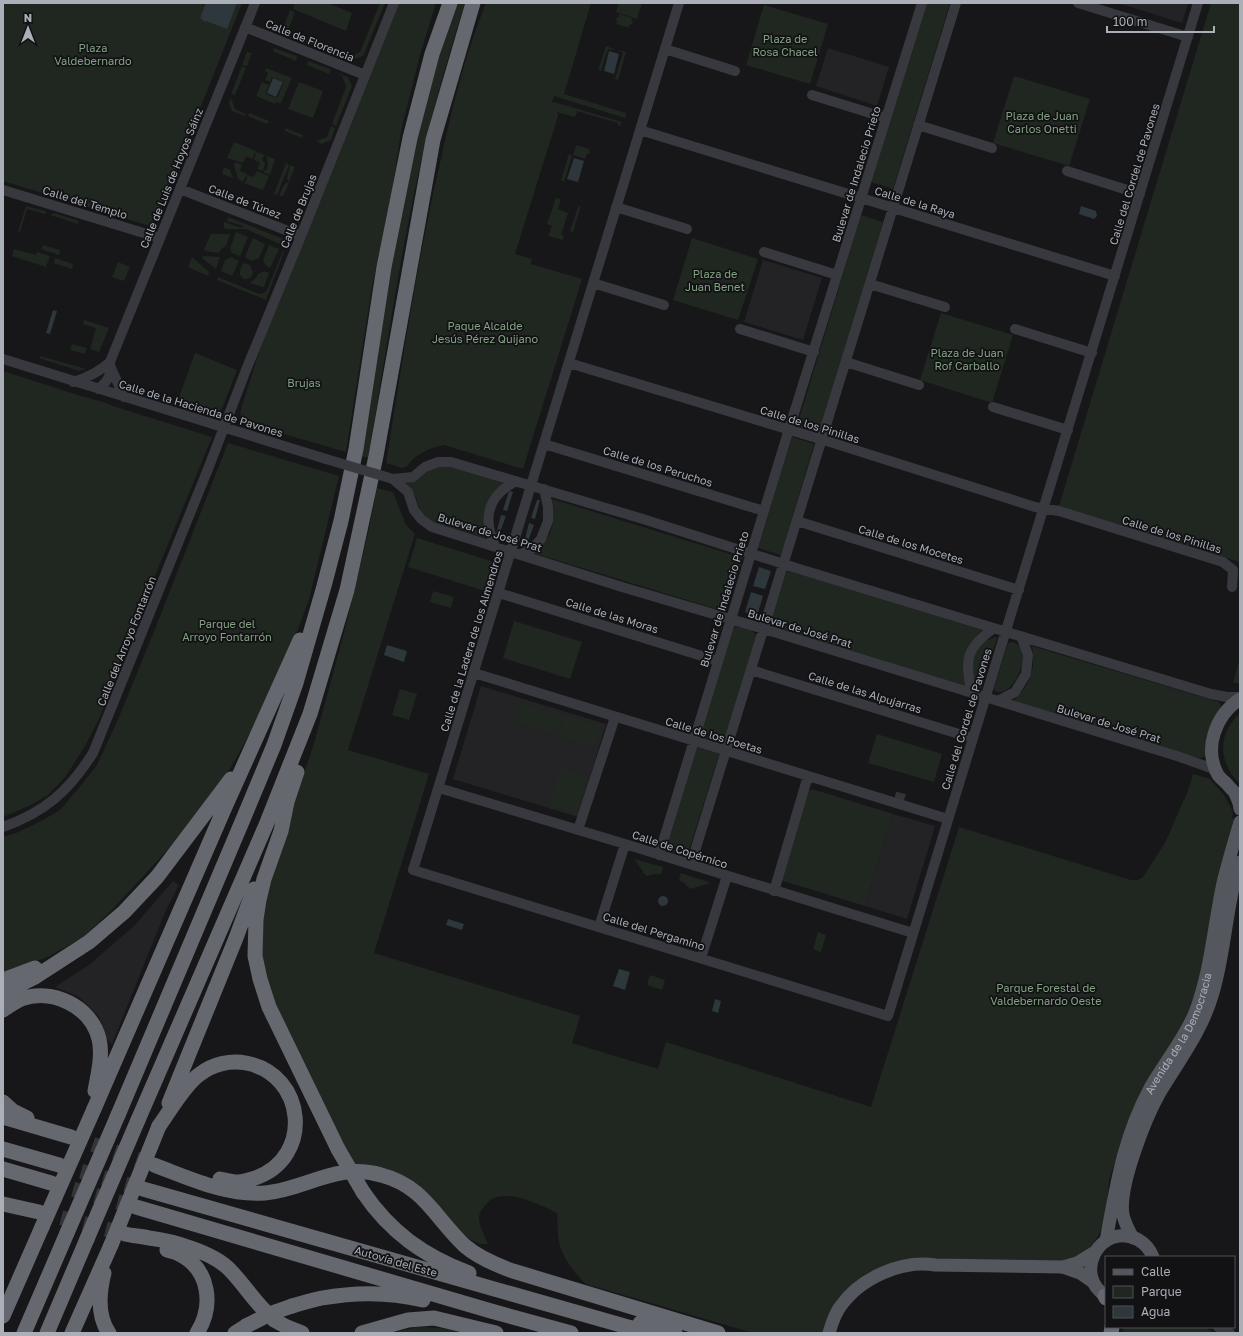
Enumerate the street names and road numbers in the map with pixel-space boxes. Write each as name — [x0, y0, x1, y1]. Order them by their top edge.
street label: Calle de Florencia — [264, 16, 356, 64]
street label: Calle del Cordel de Pavones — [1106, 101, 1162, 246]
street label: Bulevar de Indalecio Prieto — [829, 104, 883, 244]
street label: Calle de Luis de Hoyos Sáinz — [137, 106, 205, 250]
street label: Calle de Brujas — [277, 172, 319, 250]
street label: Calle de Túnez — [207, 181, 284, 221]
street label: Calle del Templo — [41, 183, 129, 221]
street label: Calle de la Raya — [873, 184, 957, 220]
street label: Calle de la Hacienda de Pavones — [117, 377, 285, 439]
street label: Calle de los Pinillas — [759, 403, 861, 445]
street label: Calle de los Peruchos — [602, 443, 714, 489]
street label: Bulevar de José Prat — [436, 510, 544, 554]
street label: Calle de los Pinillas — [1121, 513, 1223, 555]
street label: Calle de los Mocetes — [857, 522, 965, 566]
street label: Bulevar de Indalecio Prieto — [697, 529, 751, 669]
street label: Calle de la Ladera de los Almendros — [437, 549, 505, 733]
street label: Calle del Arroyo Fontarrón — [94, 574, 158, 708]
street label: Calle de las Moras — [564, 595, 660, 635]
street label: Bulevar de José Prat — [746, 606, 854, 650]
street label: Calle del Cordel de Pavones — [938, 646, 994, 791]
street label: Calle de las Alpujarras — [807, 669, 923, 715]
street label: Bulevar de José Prat — [1055, 701, 1163, 745]
street label: Calle de los Poetas — [664, 714, 764, 756]
street label: Calle de Copérnico — [631, 827, 730, 871]
street label: Calle del Pergamino — [601, 909, 707, 953]
street label: Avenida de la Democracia — [1142, 971, 1213, 1096]
street label: Autovía del Este — [353, 1243, 439, 1279]

